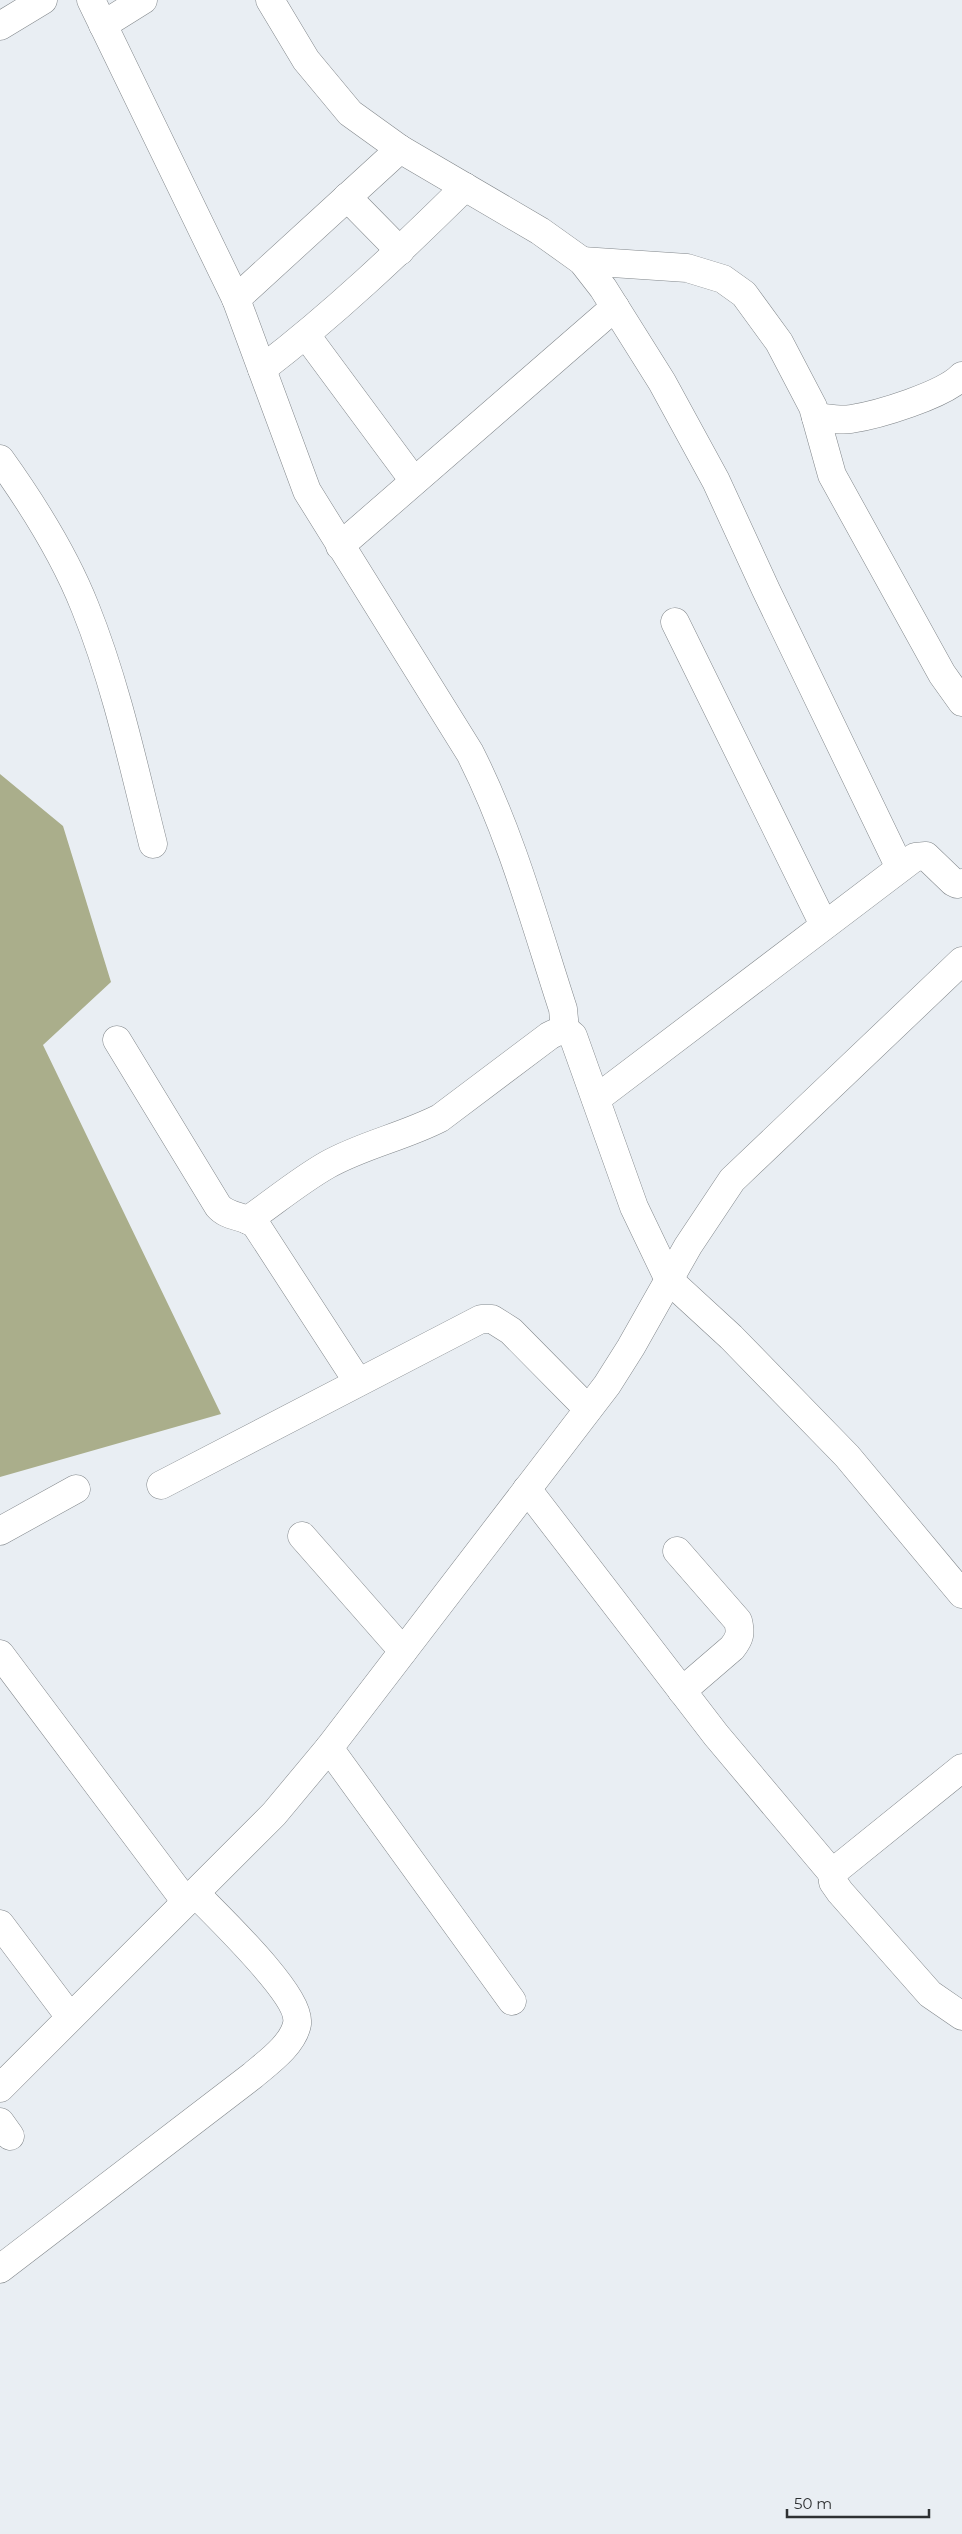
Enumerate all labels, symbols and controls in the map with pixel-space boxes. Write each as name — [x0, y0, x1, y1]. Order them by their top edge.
scale bar — [787, 2486, 930, 2518]
text: 50 m — [794, 2494, 832, 2513]

